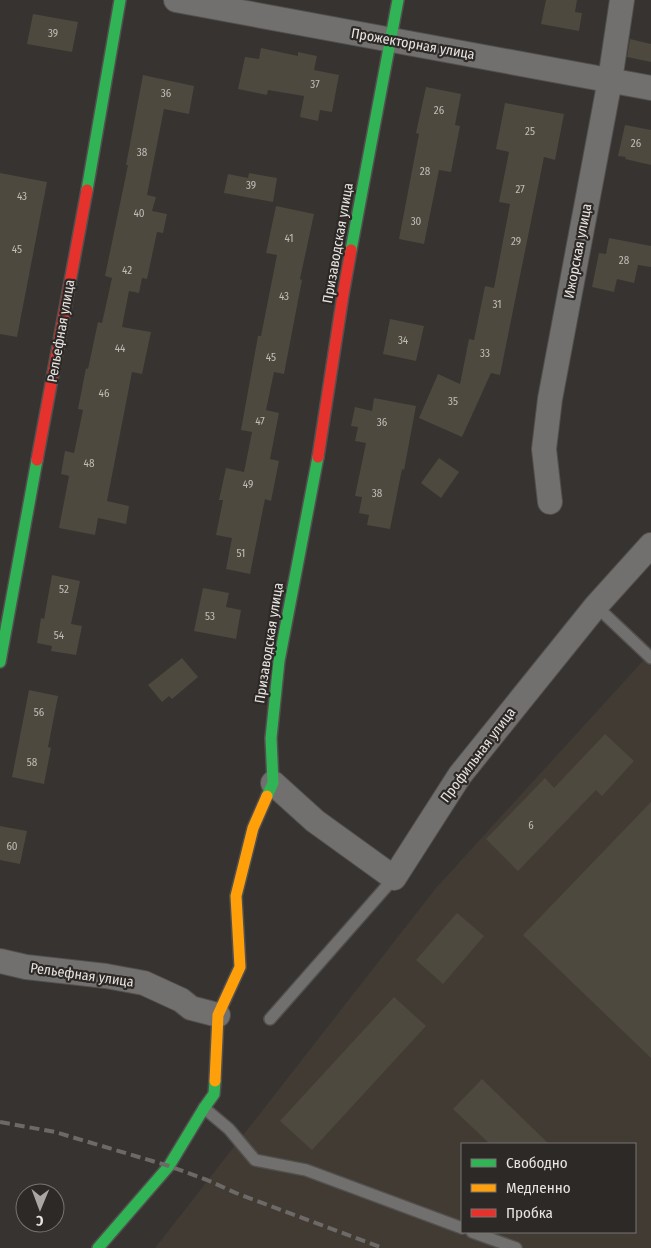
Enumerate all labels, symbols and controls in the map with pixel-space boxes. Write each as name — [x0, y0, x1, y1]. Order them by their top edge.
street label: Прожекторная улица — [350, 25, 476, 63]
house number: 39 — [48, 27, 58, 40]
house number: 37 — [310, 78, 320, 91]
house number: 36 — [161, 87, 172, 100]
house number: 26 — [434, 104, 445, 117]
house number: 25 — [525, 125, 535, 138]
house number: 26 — [631, 137, 642, 150]
house number: 38 — [137, 146, 148, 159]
house number: 28 — [420, 165, 431, 178]
house number: 39 — [246, 179, 256, 192]
street label: Призаводская улица — [319, 181, 357, 305]
house number: 27 — [515, 183, 525, 196]
house number: 43 — [17, 190, 27, 203]
street label: Ижорская улица — [560, 202, 596, 300]
house number: 40 — [133, 207, 145, 220]
house number: 30 — [411, 215, 422, 228]
house number: 41 — [284, 232, 294, 245]
house number: 29 — [511, 235, 521, 248]
house number: 45 — [12, 243, 22, 256]
house number: 28 — [619, 254, 630, 267]
house number: 42 — [122, 264, 132, 277]
street label: Рельефная улица — [44, 278, 78, 384]
house number: 43 — [279, 290, 289, 303]
house number: 31 — [493, 298, 502, 311]
house number: 34 — [398, 334, 409, 347]
house number: 44 — [115, 342, 126, 355]
house number: 33 — [480, 347, 490, 360]
house number: 45 — [266, 351, 276, 364]
house number: 46 — [99, 387, 110, 400]
house number: 35 — [448, 395, 458, 408]
house number: 47 — [255, 415, 265, 428]
house number: 36 — [377, 416, 388, 429]
house number: 48 — [84, 457, 95, 470]
house number: 49 — [243, 478, 253, 491]
house number: 38 — [372, 487, 383, 500]
house number: 51 — [237, 547, 245, 560]
street label: Призаводская улица — [251, 581, 287, 705]
house number: 52 — [59, 583, 69, 596]
house number: 53 — [205, 610, 215, 623]
house number: 54 — [54, 629, 65, 642]
street label: Профильная улица — [437, 704, 519, 806]
house number: 56 — [34, 706, 45, 719]
house number: 58 — [27, 756, 38, 769]
house number: 6 — [528, 819, 534, 832]
house number: 60 — [6, 840, 18, 853]
street label: Рельефная улица — [29, 959, 135, 991]
legend — [461, 1143, 636, 1233]
text: Свободно — [506, 1154, 568, 1172]
text: Медленно — [506, 1179, 571, 1197]
north arrow — [15, 1183, 65, 1233]
text: Пробка — [506, 1204, 553, 1222]
text: С — [35, 1212, 44, 1229]

